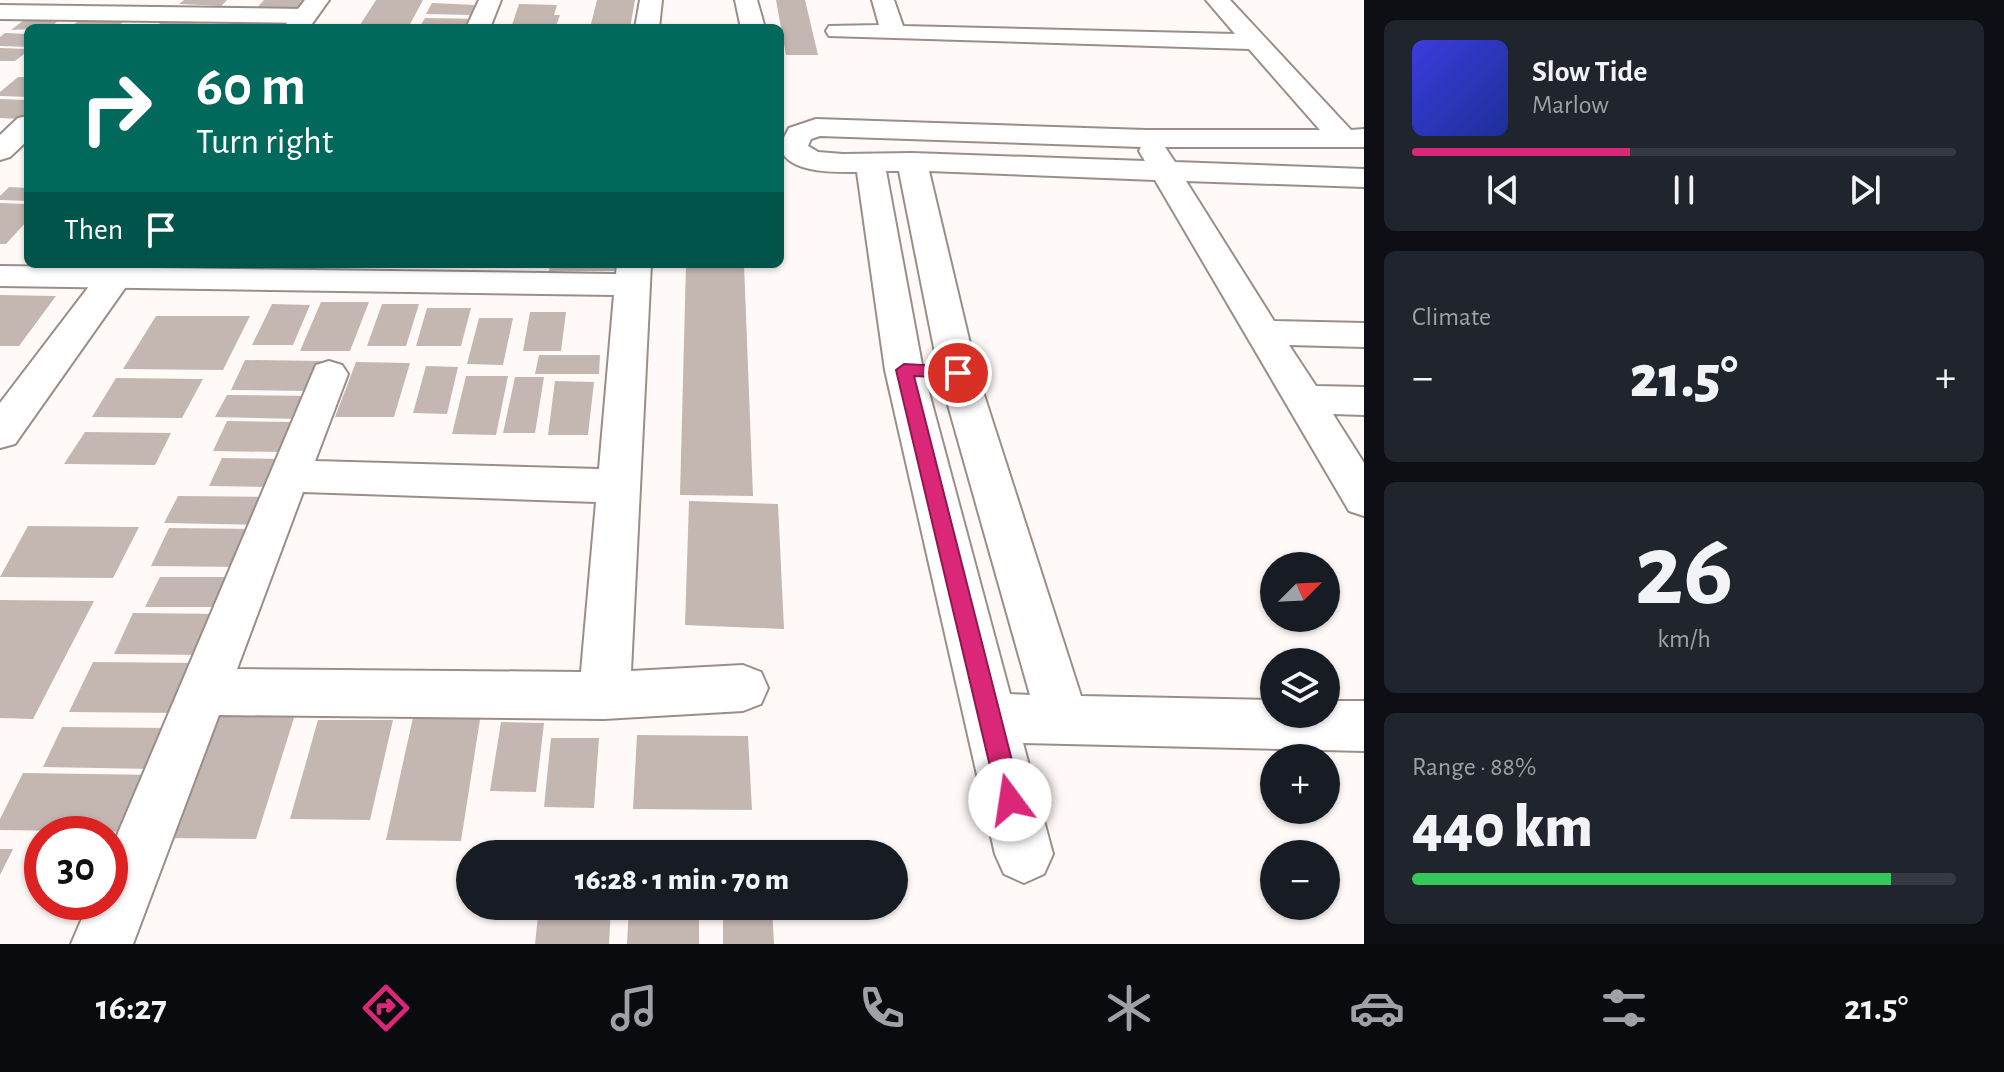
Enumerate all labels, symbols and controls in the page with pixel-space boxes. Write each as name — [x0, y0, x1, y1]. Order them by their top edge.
icon: right — [64, 56, 168, 160]
text: Slow Tide — [1532, 57, 1647, 87]
text: 60 m — [196, 59, 306, 115]
text: Marlow — [1532, 92, 1609, 118]
text: Turn right — [196, 124, 333, 160]
icon: previous — [1481, 168, 1525, 212]
icon: pause — [1662, 168, 1706, 212]
icon: next — [1843, 168, 1887, 212]
icon: arrive — [139, 208, 183, 252]
text: Then — [64, 215, 123, 245]
text: Climate — [1412, 304, 1491, 330]
pin — [924, 339, 992, 407]
text: 21.5° — [1630, 348, 1738, 408]
icon: arrive — [936, 351, 980, 395]
text: − — [1412, 356, 1433, 400]
text: + — [1935, 356, 1956, 400]
text: 26 — [1634, 520, 1734, 624]
north arrow — [1260, 552, 1340, 632]
map controls — [1260, 552, 1340, 920]
text: km/h — [1657, 626, 1711, 652]
button: layers — [1260, 648, 1340, 728]
button: + — [1260, 744, 1340, 824]
text: Range · 88% — [1412, 754, 1536, 780]
position arrow — [968, 758, 1052, 842]
text: 440 km — [1412, 798, 1593, 858]
speed limit sign: 30 — [24, 816, 128, 920]
button: − — [1260, 840, 1340, 920]
text: 16:28 · 1 min · 70 m — [575, 865, 789, 895]
icon: directions — [358, 980, 414, 1036]
icon: music — [606, 980, 662, 1036]
icon: phone — [854, 980, 910, 1036]
icon: climate — [1101, 980, 1157, 1036]
icon: car — [1349, 980, 1405, 1036]
icon: filters — [1596, 980, 1652, 1036]
text: 16:27 — [96, 990, 167, 1026]
text: 21.5° — [1844, 990, 1908, 1026]

